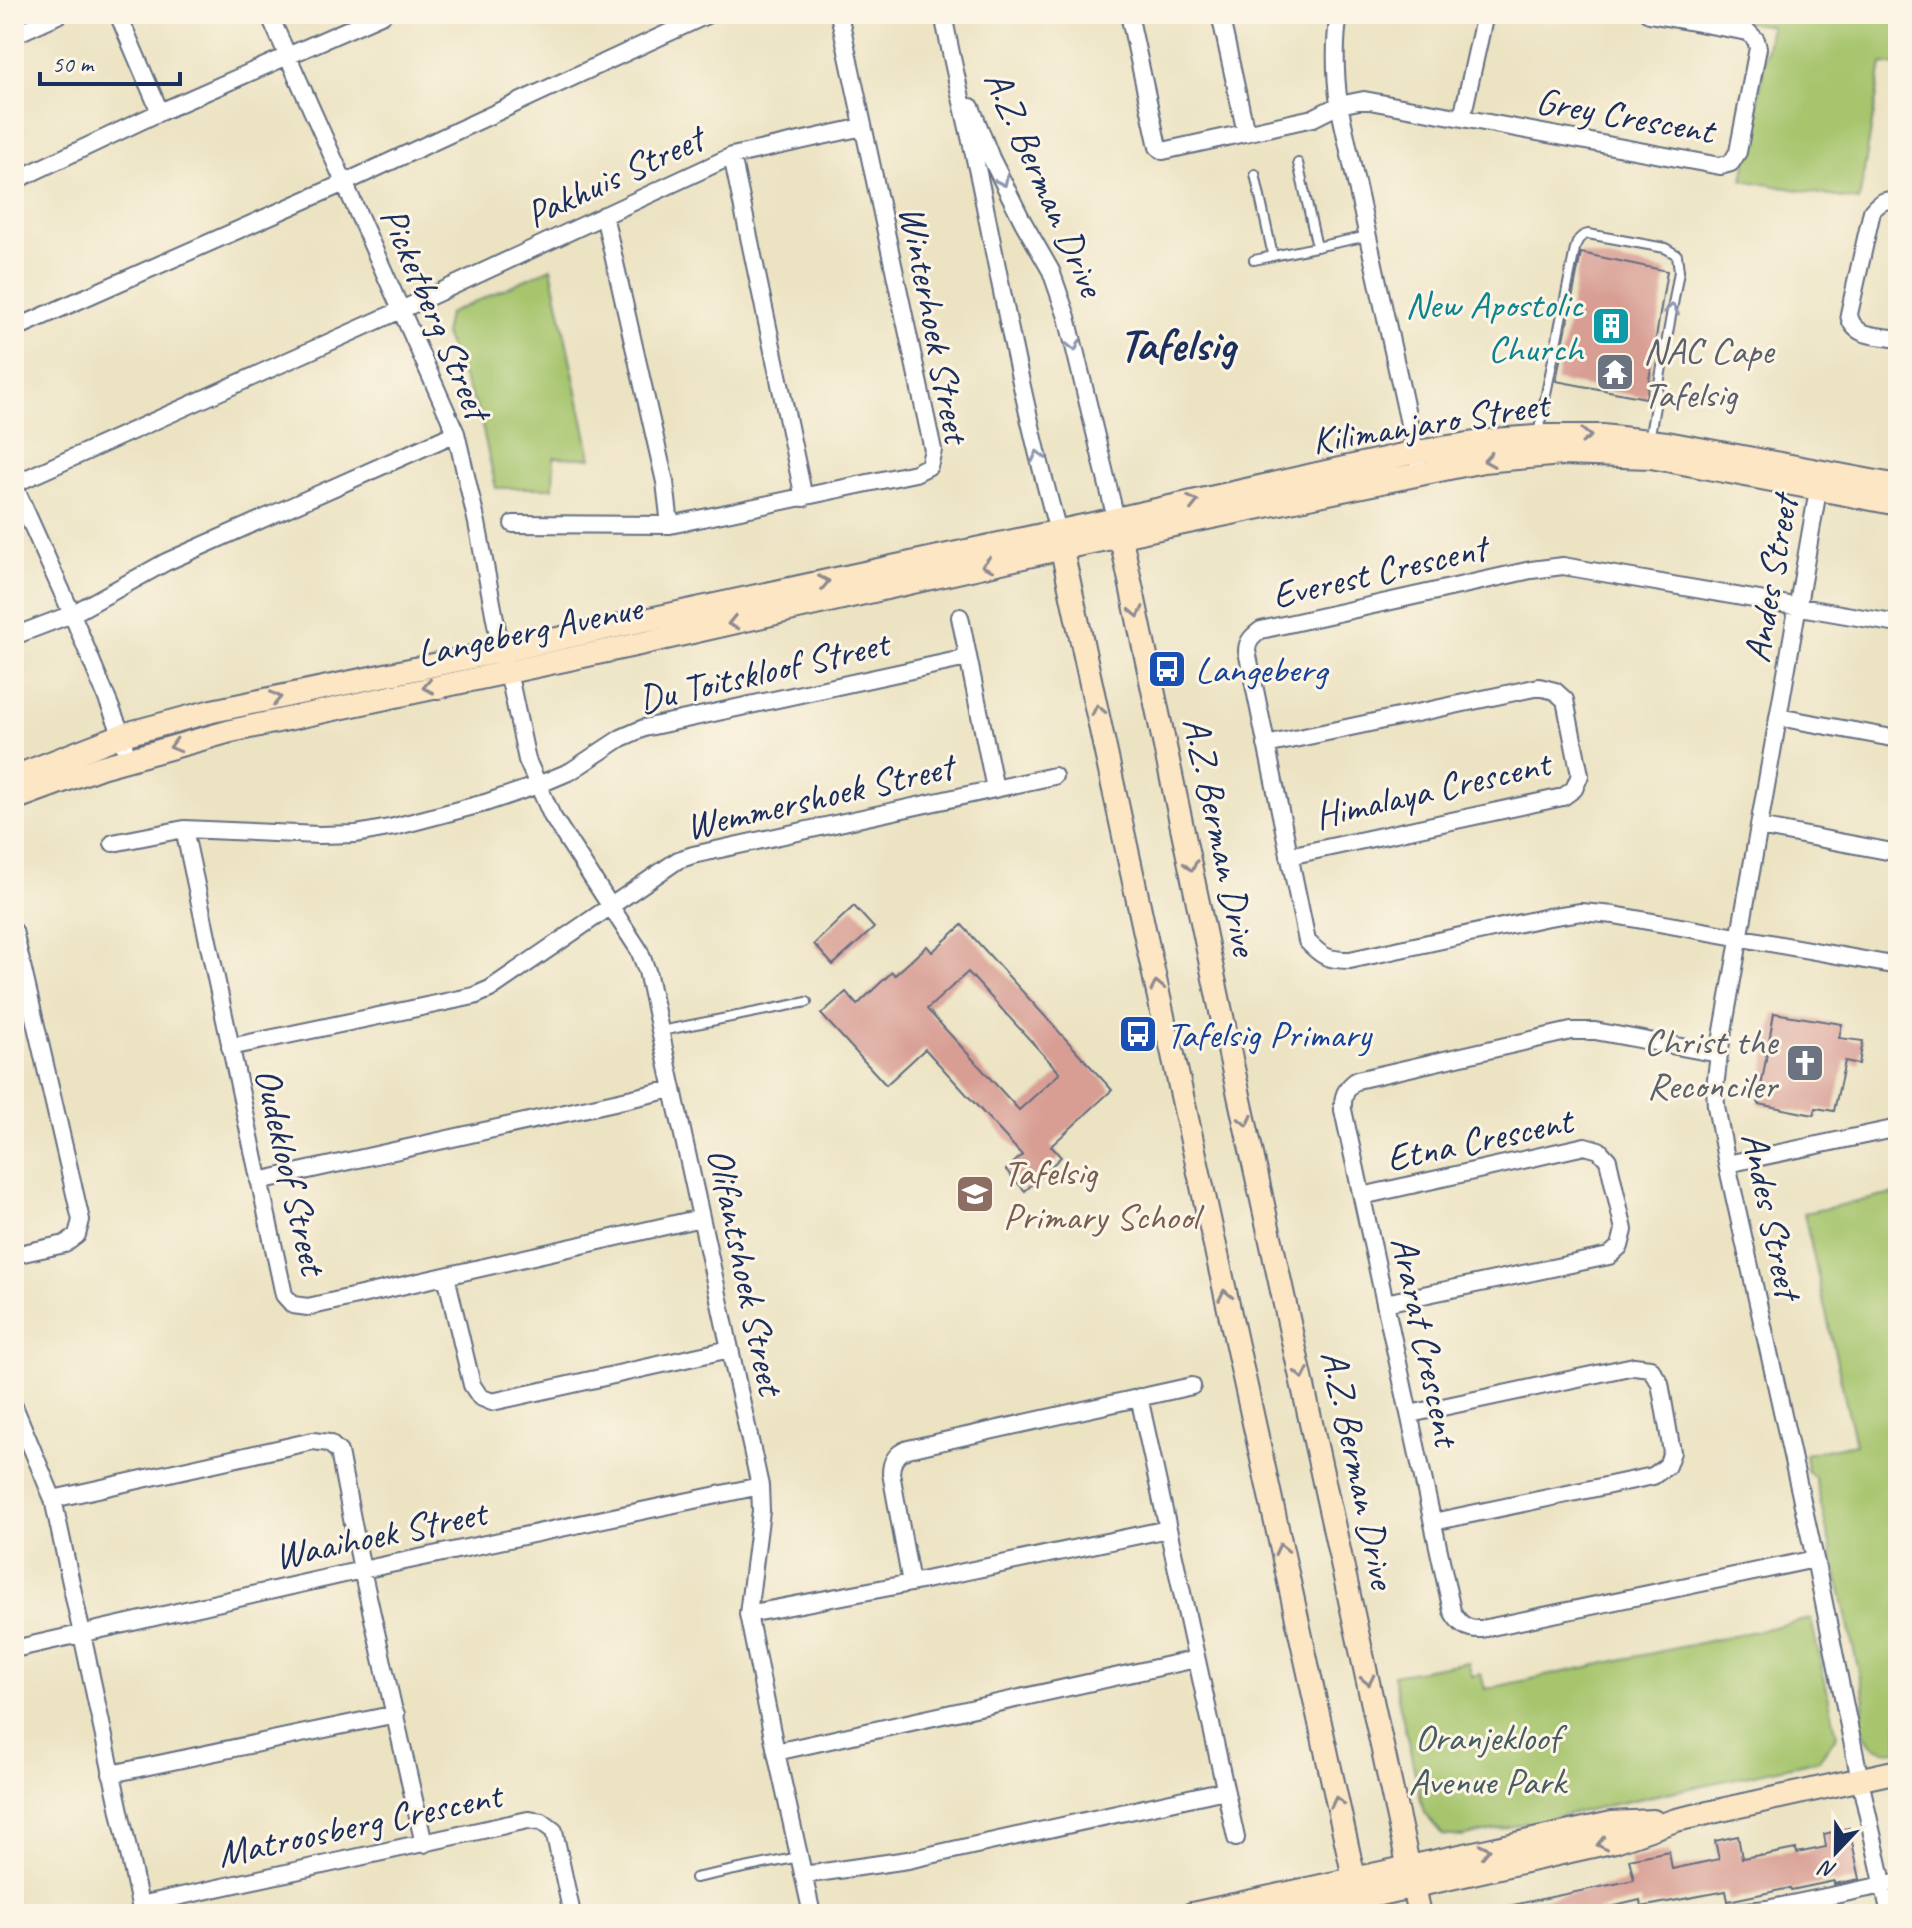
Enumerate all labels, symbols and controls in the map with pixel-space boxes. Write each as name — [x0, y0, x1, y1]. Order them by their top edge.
scale bar — [40, 36, 180, 86]
text: 50 m — [52, 49, 95, 79]
street label: A.Z. Berman Drive — [974, 63, 1116, 306]
street label: Grey Crescent — [1533, 77, 1721, 155]
street label: Pakhuis Street — [518, 113, 715, 238]
one-way arrow — [993, 172, 1009, 187]
street label: Picketberg Street — [370, 200, 503, 431]
street label: Winterhoek Street — [889, 202, 981, 450]
place label: New Apostolic Church — [1405, 281, 1585, 372]
one-way arrow — [1663, 302, 1680, 316]
building icon: New Apostolic Church — [1590, 305, 1632, 347]
district label: Tafelsig — [1119, 316, 1239, 374]
place label: NAC Cape Tafelsig — [1643, 327, 1776, 418]
one-way arrow — [1065, 338, 1082, 352]
temple icon: NAC Cape Tafelsig — [1594, 351, 1636, 393]
street label: Kilimanjaro Street — [1309, 380, 1555, 464]
one-way arrow — [1580, 427, 1593, 445]
one-way arrow — [1030, 450, 1047, 463]
one-way arrow — [1482, 451, 1496, 468]
street label: Andes Street — [1733, 487, 1809, 666]
one-way arrow — [1185, 494, 1199, 511]
street label: Everest Crescent — [1268, 523, 1496, 619]
one-way arrow — [980, 556, 994, 573]
one-way arrow — [816, 574, 830, 591]
street label: Langeberg Avenue — [412, 583, 648, 677]
one-way arrow — [1128, 605, 1145, 618]
one-way arrow — [727, 614, 740, 631]
street label: Du Toitskloof Street — [634, 619, 896, 723]
place label: Langeberg — [1195, 646, 1329, 693]
bus stop icon: Langeberg — [1146, 648, 1188, 690]
one-way arrow — [422, 678, 436, 695]
one-way arrow — [269, 690, 282, 707]
one-way arrow — [1090, 704, 1107, 718]
street label: A.Z. Berman Drive — [1172, 713, 1269, 962]
one-way arrow — [169, 737, 183, 753]
street label: Himalaya Crescent — [1310, 739, 1557, 839]
street label: Wemmershoek Street — [681, 742, 962, 850]
one-way arrow — [1182, 859, 1199, 873]
one-way arrow — [1149, 980, 1166, 993]
place label: Tafelsig Primary — [1166, 1011, 1374, 1058]
bus stop icon: Tafelsig Primary — [1117, 1013, 1159, 1055]
place label: Christ the Reconciler — [1644, 1018, 1780, 1109]
church icon: Christ the Reconciler — [1784, 1042, 1826, 1084]
street label: Oudekloof Street — [244, 1064, 338, 1282]
street label: Etna Crescent — [1382, 1096, 1579, 1182]
one-way arrow — [1237, 1113, 1254, 1127]
street label: Andes Street — [1731, 1128, 1813, 1307]
street label: Olifantshoek Street — [697, 1144, 795, 1402]
place label: Tafelsig Primary School — [1003, 1149, 1205, 1240]
school or university icon: Tafelsig Primary School — [954, 1173, 996, 1215]
street label: Ararat Crescent — [1380, 1232, 1471, 1453]
one-way arrow — [1217, 1288, 1234, 1302]
street label: A.Z. Berman Drive — [1310, 1346, 1407, 1595]
one-way arrow — [1293, 1367, 1310, 1381]
street label: Waaihoek Street — [270, 1488, 493, 1580]
one-way arrow — [1273, 1542, 1290, 1556]
one-way arrow — [1359, 1672, 1376, 1686]
park label: Oranjekloof Avenue Park — [1409, 1714, 1569, 1805]
street label: Matroosberg Crescent — [213, 1771, 508, 1877]
one-way arrow — [1329, 1796, 1346, 1810]
north arrow — [1796, 1812, 1876, 1892]
one-way arrow — [1596, 1835, 1609, 1852]
one-way arrow — [1478, 1842, 1492, 1859]
text: N — [1814, 1853, 1840, 1885]

